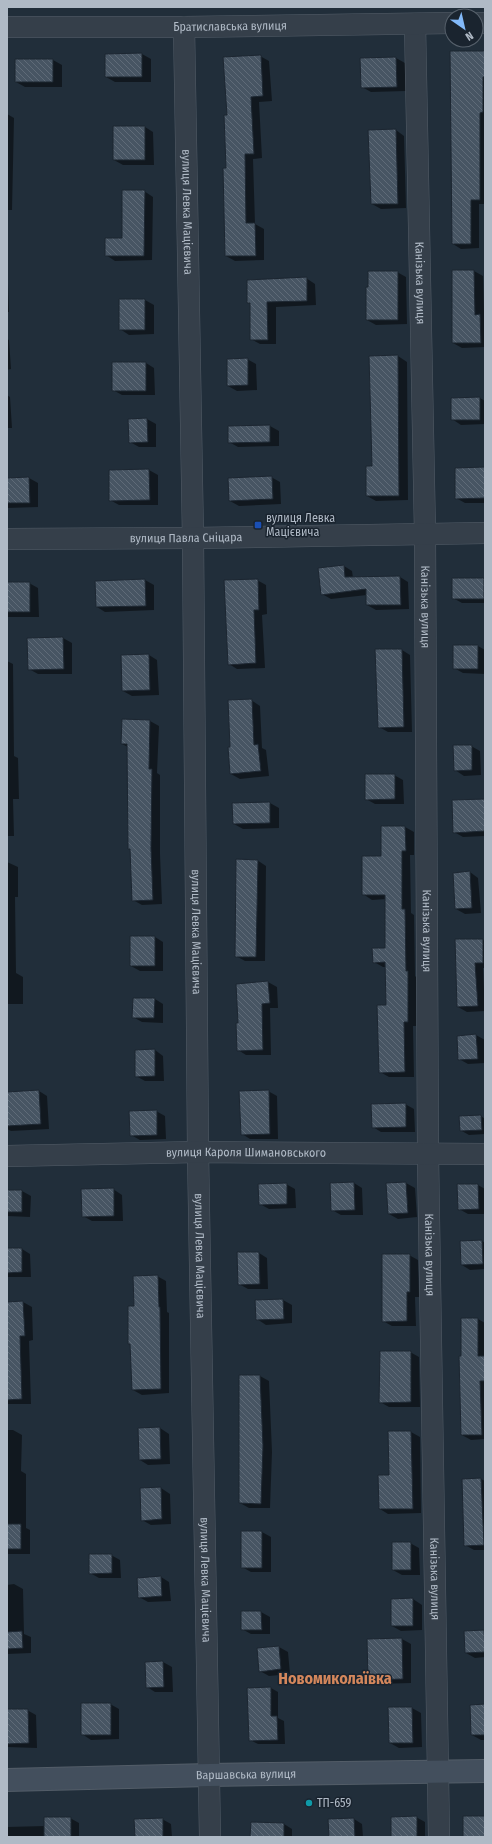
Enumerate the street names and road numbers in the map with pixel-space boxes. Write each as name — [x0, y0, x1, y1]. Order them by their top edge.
street label: Братиславська вулиця — [173, 18, 287, 34]
street label: вулиця Левка Мацієвича — [179, 149, 195, 275]
street label: Канізька вулиця — [412, 241, 428, 324]
street label: вулиця Павла Сніцара — [130, 530, 243, 545]
street label: Канізька вулиця — [418, 565, 433, 648]
street label: вулиця Левка Мацієвича — [189, 869, 204, 995]
street label: Канізька вулиця — [420, 889, 434, 972]
street label: вулиця Кароля Шимановського — [166, 1145, 326, 1160]
street label: вулиця Левка Мацієвича — [192, 1193, 208, 1319]
street label: Канізька вулиця — [422, 1213, 437, 1296]
street label: вулиця Левка Мацієвича — [197, 1517, 214, 1643]
street label: Канізька вулиця — [427, 1537, 443, 1620]
street label: Варшавська вулиця — [196, 1767, 296, 1782]

